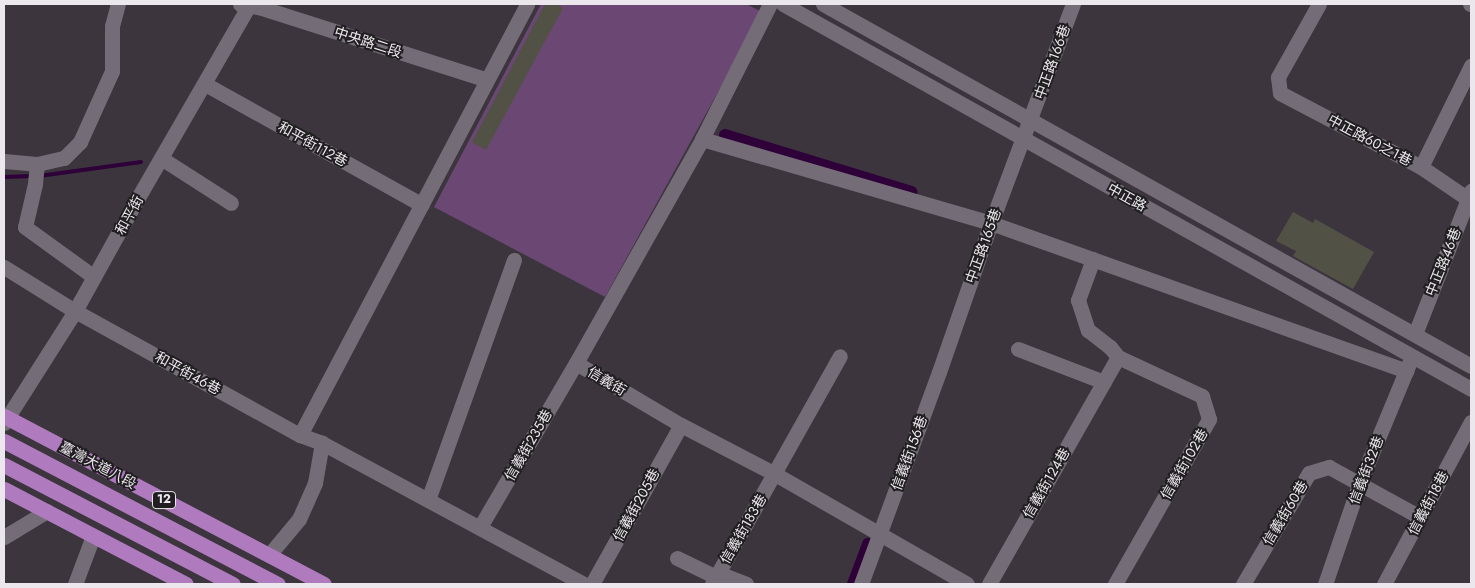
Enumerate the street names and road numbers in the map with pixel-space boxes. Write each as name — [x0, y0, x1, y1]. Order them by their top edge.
street label: 中正路166巷 — [1031, 22, 1073, 102]
street label: 中央路二段 — [332, 23, 404, 61]
street label: 中正路60之1巷 — [1325, 111, 1415, 169]
street label: 和平街112巷 — [275, 118, 351, 170]
street label: 中正路 — [1105, 179, 1149, 215]
street label: 和平街 — [111, 193, 147, 237]
street label: 中正路165巷 — [962, 206, 1004, 286]
street label: 中正路46巷 — [1422, 225, 1464, 299]
street label: 和平街46巷 — [152, 348, 224, 398]
street label: 信義街 — [585, 363, 629, 399]
street label: 信義街235巷 — [501, 406, 555, 484]
street label: 信義街156巷 — [888, 413, 930, 493]
street label: 信義街102巷 — [1157, 426, 1211, 502]
street label: 信義街32巷 — [1345, 434, 1387, 506]
street label: 臺灣大道八段 — [57, 438, 139, 492]
street label: 信義街124巷 — [1019, 445, 1073, 521]
street label: 信義街205巷 — [609, 466, 663, 544]
street label: 信義街18巷 — [1404, 468, 1452, 538]
street label: 信義街60巷 — [1259, 478, 1311, 548]
road number: 12 — [152, 490, 176, 510]
street label: 信義街183巷 — [716, 491, 770, 567]

